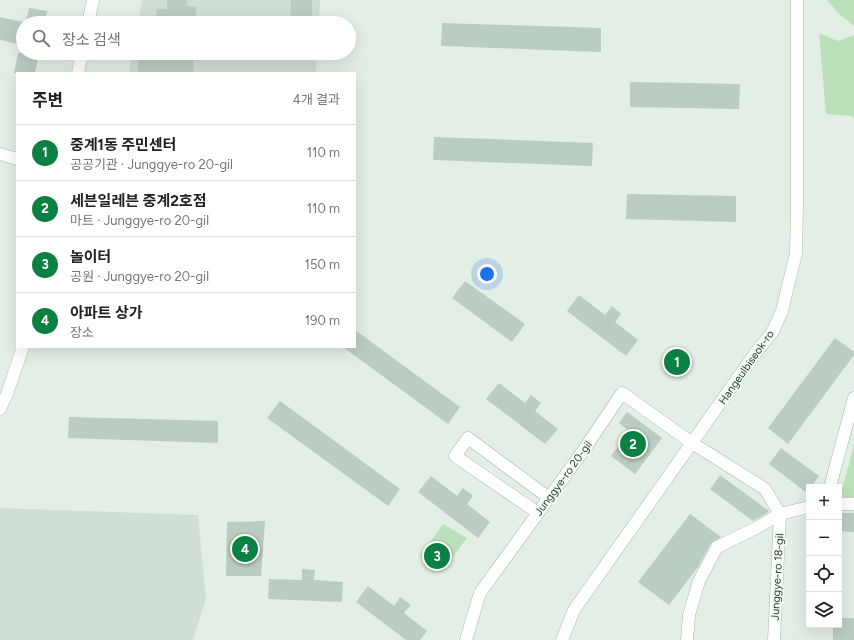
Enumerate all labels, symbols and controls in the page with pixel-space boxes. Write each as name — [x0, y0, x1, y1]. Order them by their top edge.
search box — [16, 16, 356, 60]
icon: search — [30, 27, 52, 49]
text: 장소 검색 — [62, 31, 121, 49]
text: 주변 — [32, 90, 63, 110]
text: 4개 결과 — [293, 92, 340, 107]
text: 중계1동 주민센터 — [70, 136, 177, 154]
text: 1 — [42, 145, 48, 160]
text: 110 m — [307, 145, 340, 160]
text: 공공기관 · Junggye-ro 20-gil — [70, 157, 233, 172]
text: 세븐일레븐 중계2호점 — [70, 192, 206, 210]
text: 2 — [41, 201, 49, 216]
text: 110 m — [307, 201, 340, 216]
text: 마트 · Junggye-ro 20-gil — [70, 213, 209, 228]
text: 놀이터 — [70, 248, 111, 266]
text: 3 — [41, 257, 49, 272]
text: 150 m — [305, 257, 340, 272]
your location — [477, 264, 497, 284]
text: 공원 · Junggye-ro 20-gil — [70, 269, 209, 284]
text: 아파트 상가 — [70, 304, 143, 322]
text: 4 — [41, 313, 49, 328]
text: 190 m — [305, 313, 340, 328]
text: 장소 — [70, 325, 94, 340]
street label: Hangeulbiseok-ro — [716, 328, 777, 407]
pin: 1 — [664, 347, 690, 377]
pin: 2 — [620, 429, 646, 459]
street label: Junggye-ro 20-gil — [532, 438, 595, 518]
map controls — [806, 484, 842, 628]
button: + — [806, 484, 842, 520]
button: − — [806, 520, 842, 556]
street label: Junggye-ro 18-gil — [769, 533, 786, 621]
pin: 4 — [232, 534, 258, 564]
pin: 3 — [424, 541, 450, 571]
button: locate — [806, 556, 842, 592]
button: layers — [806, 592, 842, 628]

